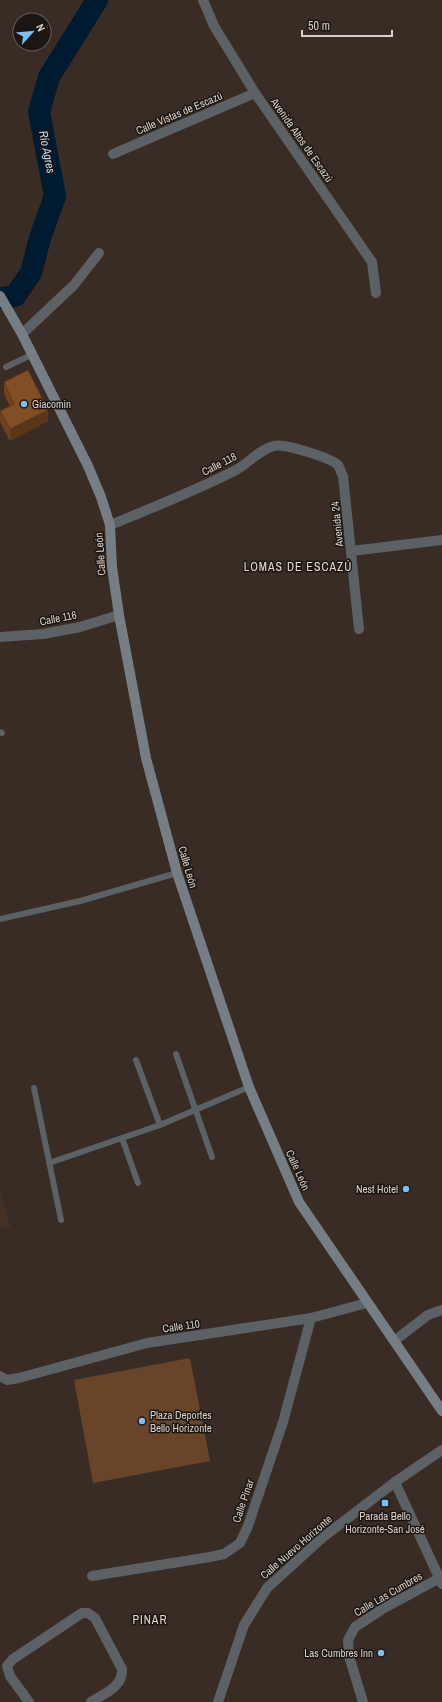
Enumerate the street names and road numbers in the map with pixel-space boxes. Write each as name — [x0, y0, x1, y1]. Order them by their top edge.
street label: Calle Vistas de Escazú — [134, 88, 224, 138]
street label: Avenida Altos de Escazú — [267, 94, 336, 185]
street label: Calle 118 — [199, 449, 239, 479]
street label: Avenida 24 — [328, 501, 346, 548]
street label: Calle León — [92, 532, 108, 576]
street label: Calle 116 — [38, 608, 78, 628]
street label: Calle León — [175, 844, 201, 890]
street label: Calle León — [283, 1147, 313, 1193]
street label: Calle 110 — [161, 1316, 201, 1336]
street label: Calle Pinar — [229, 1478, 257, 1524]
street label: Calle Nuevo Horizonte — [257, 1512, 335, 1582]
street label: Calle Las Cumbres — [351, 1569, 425, 1619]

